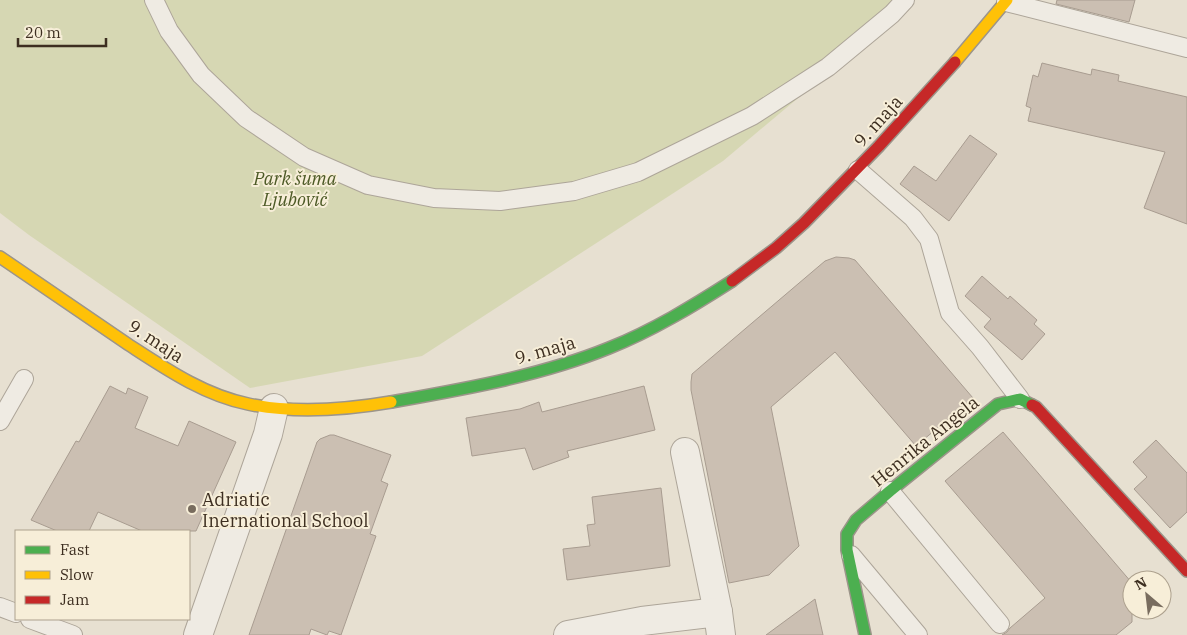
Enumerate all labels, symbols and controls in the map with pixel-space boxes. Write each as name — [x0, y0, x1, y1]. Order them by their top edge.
scale bar — [18, 15, 105, 47]
text: 20 m — [25, 23, 61, 42]
street label: 9. maja — [849, 90, 907, 152]
park label: Park šuma Ljubović — [252, 167, 337, 211]
street label: 9. maja — [124, 314, 188, 368]
street label: 9. maja — [512, 330, 578, 370]
street label: Henrika Angela — [867, 390, 984, 491]
place label: Adriatic Inernational School — [202, 488, 369, 532]
marker: Adriatic Inernational School — [186, 503, 198, 515]
legend — [15, 530, 190, 620]
text: Fast — [60, 540, 90, 559]
text: Slow — [60, 565, 94, 584]
north arrow — [1122, 570, 1172, 620]
text: N — [1132, 573, 1150, 594]
text: Jam — [60, 590, 89, 609]

